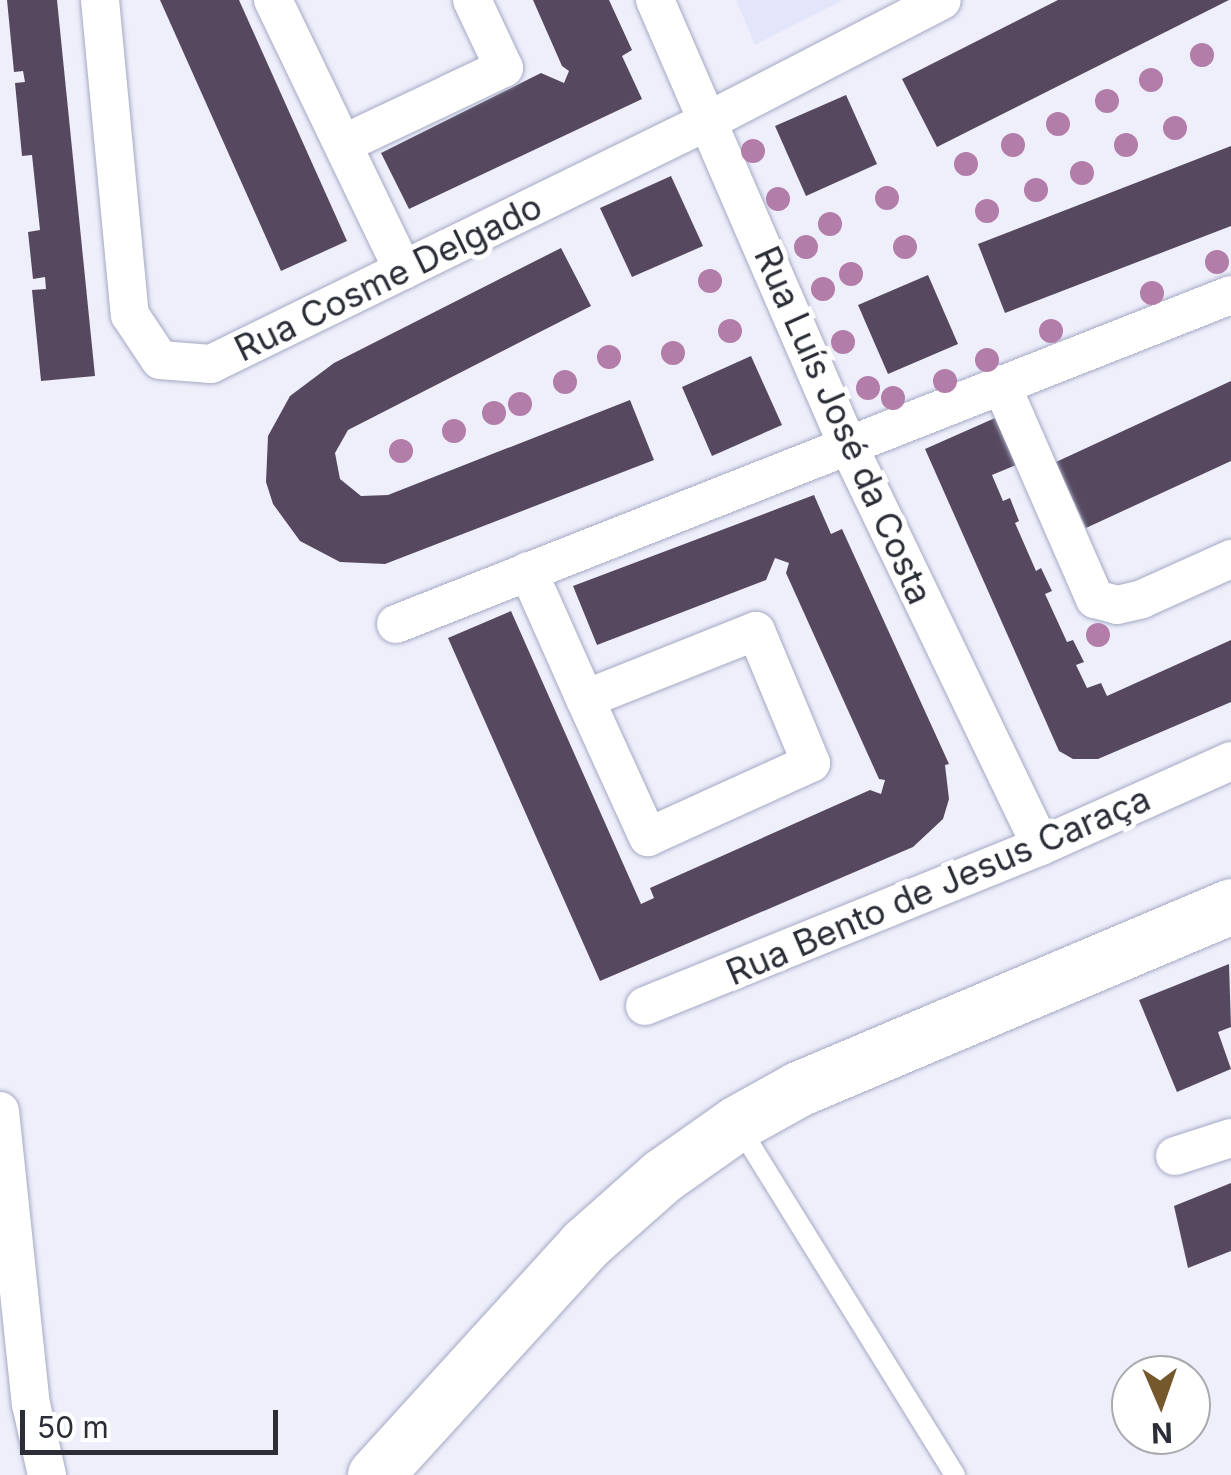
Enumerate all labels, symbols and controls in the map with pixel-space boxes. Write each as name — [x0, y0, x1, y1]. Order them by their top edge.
street label: Rua Cosme Delgado — [228, 184, 548, 370]
street label: Rua Luís José da Costa — [746, 240, 942, 610]
street label: Rua Bento de Jesus Caraça — [720, 777, 1156, 993]
north arrow — [1111, 1355, 1211, 1455]
scale bar — [25, 1390, 282, 1452]
text: 50 m — [37, 1409, 109, 1445]
text: N — [1151, 1416, 1173, 1450]

